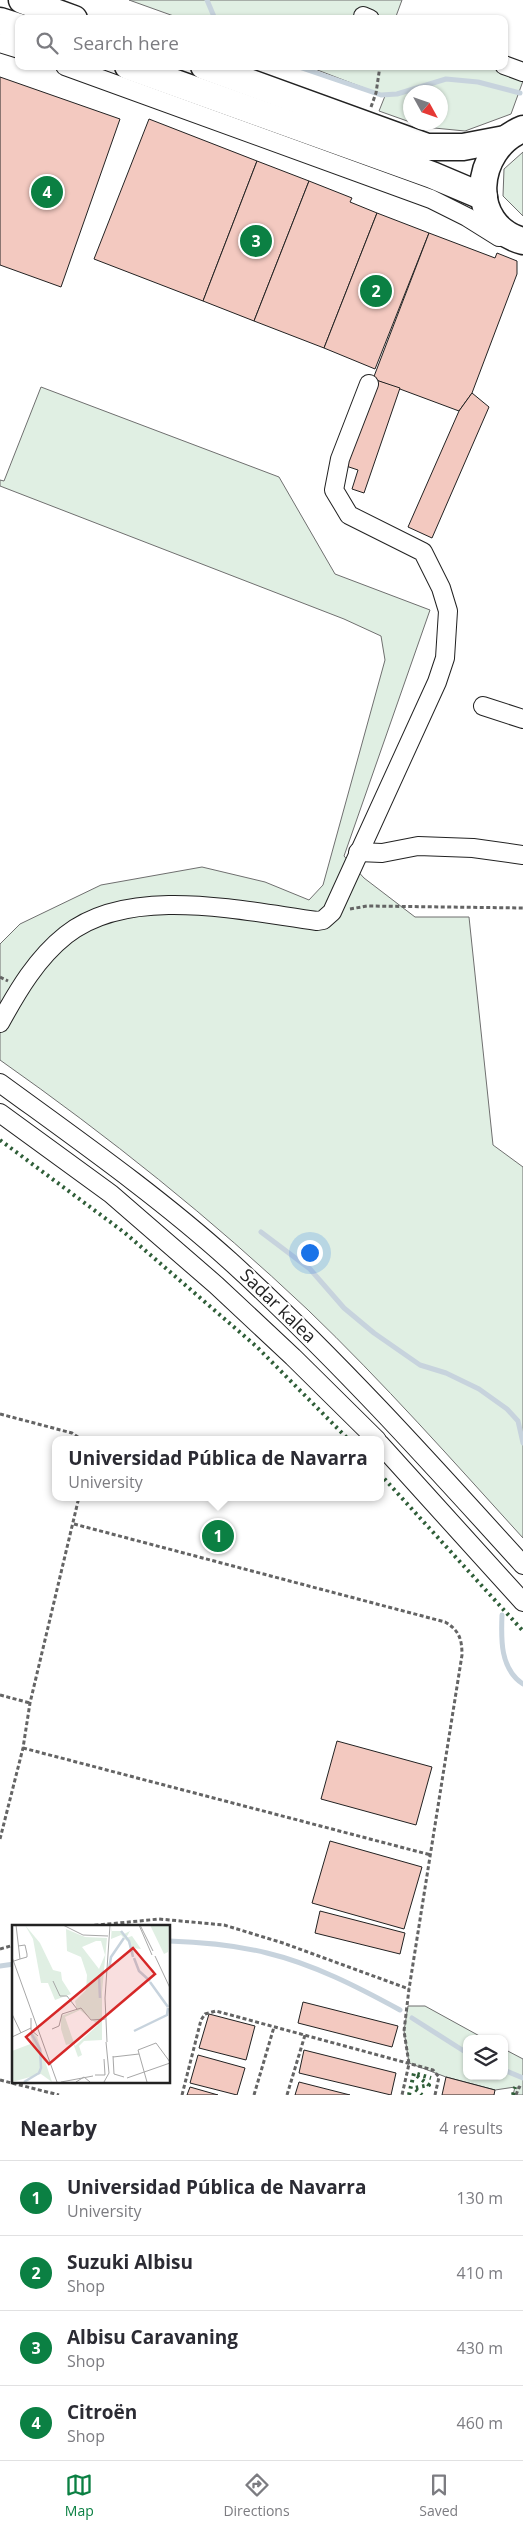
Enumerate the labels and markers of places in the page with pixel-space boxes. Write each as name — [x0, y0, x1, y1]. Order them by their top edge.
pin: 4 — [31, 173, 63, 211]
pin: 3 — [240, 222, 272, 260]
pin: 2 — [360, 272, 392, 310]
pin: 1 — [202, 1517, 234, 1555]

